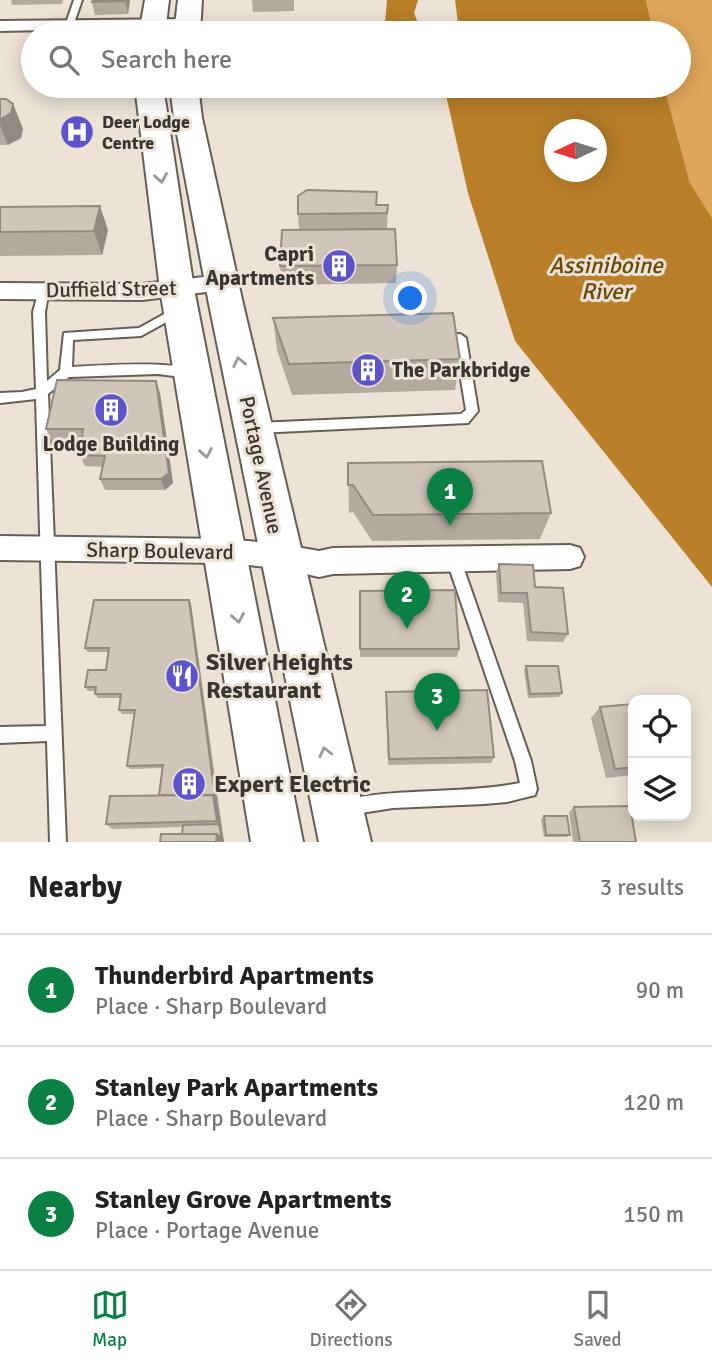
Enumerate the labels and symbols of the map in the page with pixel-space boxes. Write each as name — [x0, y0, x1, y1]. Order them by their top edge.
place label: Deer Lodge Centre — [102, 111, 190, 154]
hospital icon: Deer Lodge Centre — [58, 113, 96, 151]
north arrow — [544, 119, 607, 182]
one-way arrow — [153, 172, 168, 184]
place label: Capri Apartments — [205, 241, 314, 291]
building icon: Capri Apartments — [320, 247, 358, 285]
water label: Assiniboine River — [549, 251, 664, 306]
street label: Duffield Street — [45, 275, 177, 303]
your location — [393, 281, 427, 315]
building icon: The Parkbridge — [349, 351, 387, 389]
one-way arrow — [232, 356, 247, 368]
place label: The Parkbridge — [392, 357, 530, 383]
building icon: Lodge Building — [92, 391, 130, 429]
street label: Portage Avenue — [234, 394, 288, 536]
place label: Lodge Building — [43, 431, 179, 457]
one-way arrow — [198, 447, 213, 459]
pin: 1 — [427, 468, 473, 526]
street label: Sharp Boulevard — [86, 537, 234, 565]
pin: 2 — [384, 571, 430, 629]
one-way arrow — [230, 612, 245, 623]
place label: Silver Heights Restaurant — [206, 647, 353, 705]
restaurant icon: Silver Heights Restaurant — [163, 657, 201, 695]
pin: 3 — [414, 673, 460, 731]
one-way arrow — [318, 746, 333, 758]
building icon: Expert Electric — [170, 765, 208, 803]
place label: Expert Electric — [214, 769, 371, 799]

